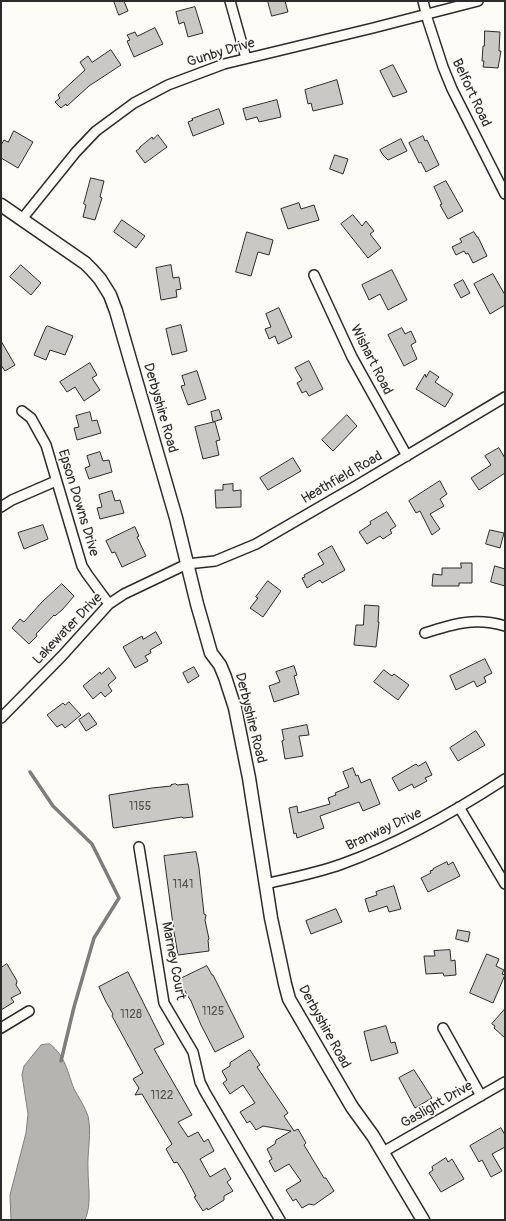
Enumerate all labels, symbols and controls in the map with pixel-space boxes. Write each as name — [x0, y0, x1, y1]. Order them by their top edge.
street label: Gunby Drive — [185, 35, 257, 71]
street label: Belfort Road — [448, 56, 494, 130]
street label: Wishart Road — [346, 322, 396, 398]
street label: Derbyshire Road — [139, 361, 181, 455]
street label: Epson Downs Drive — [54, 448, 102, 558]
street label: Heathfield Road — [298, 448, 386, 508]
street label: Lakewater Drive — [30, 590, 106, 668]
street label: Derbyshire Road — [231, 671, 269, 765]
house number: 1155 — [129, 800, 151, 814]
street label: Branway Drive — [343, 805, 425, 855]
house number: 1141 — [172, 878, 194, 892]
street label: Marney Court — [157, 920, 189, 1002]
street label: Derbyshire Road — [294, 982, 354, 1072]
house number: 1125 — [202, 1005, 224, 1019]
house number: 1128 — [120, 1008, 142, 1022]
street label: Gaslight Drive — [398, 1078, 476, 1132]
house number: 1122 — [151, 1089, 173, 1103]

